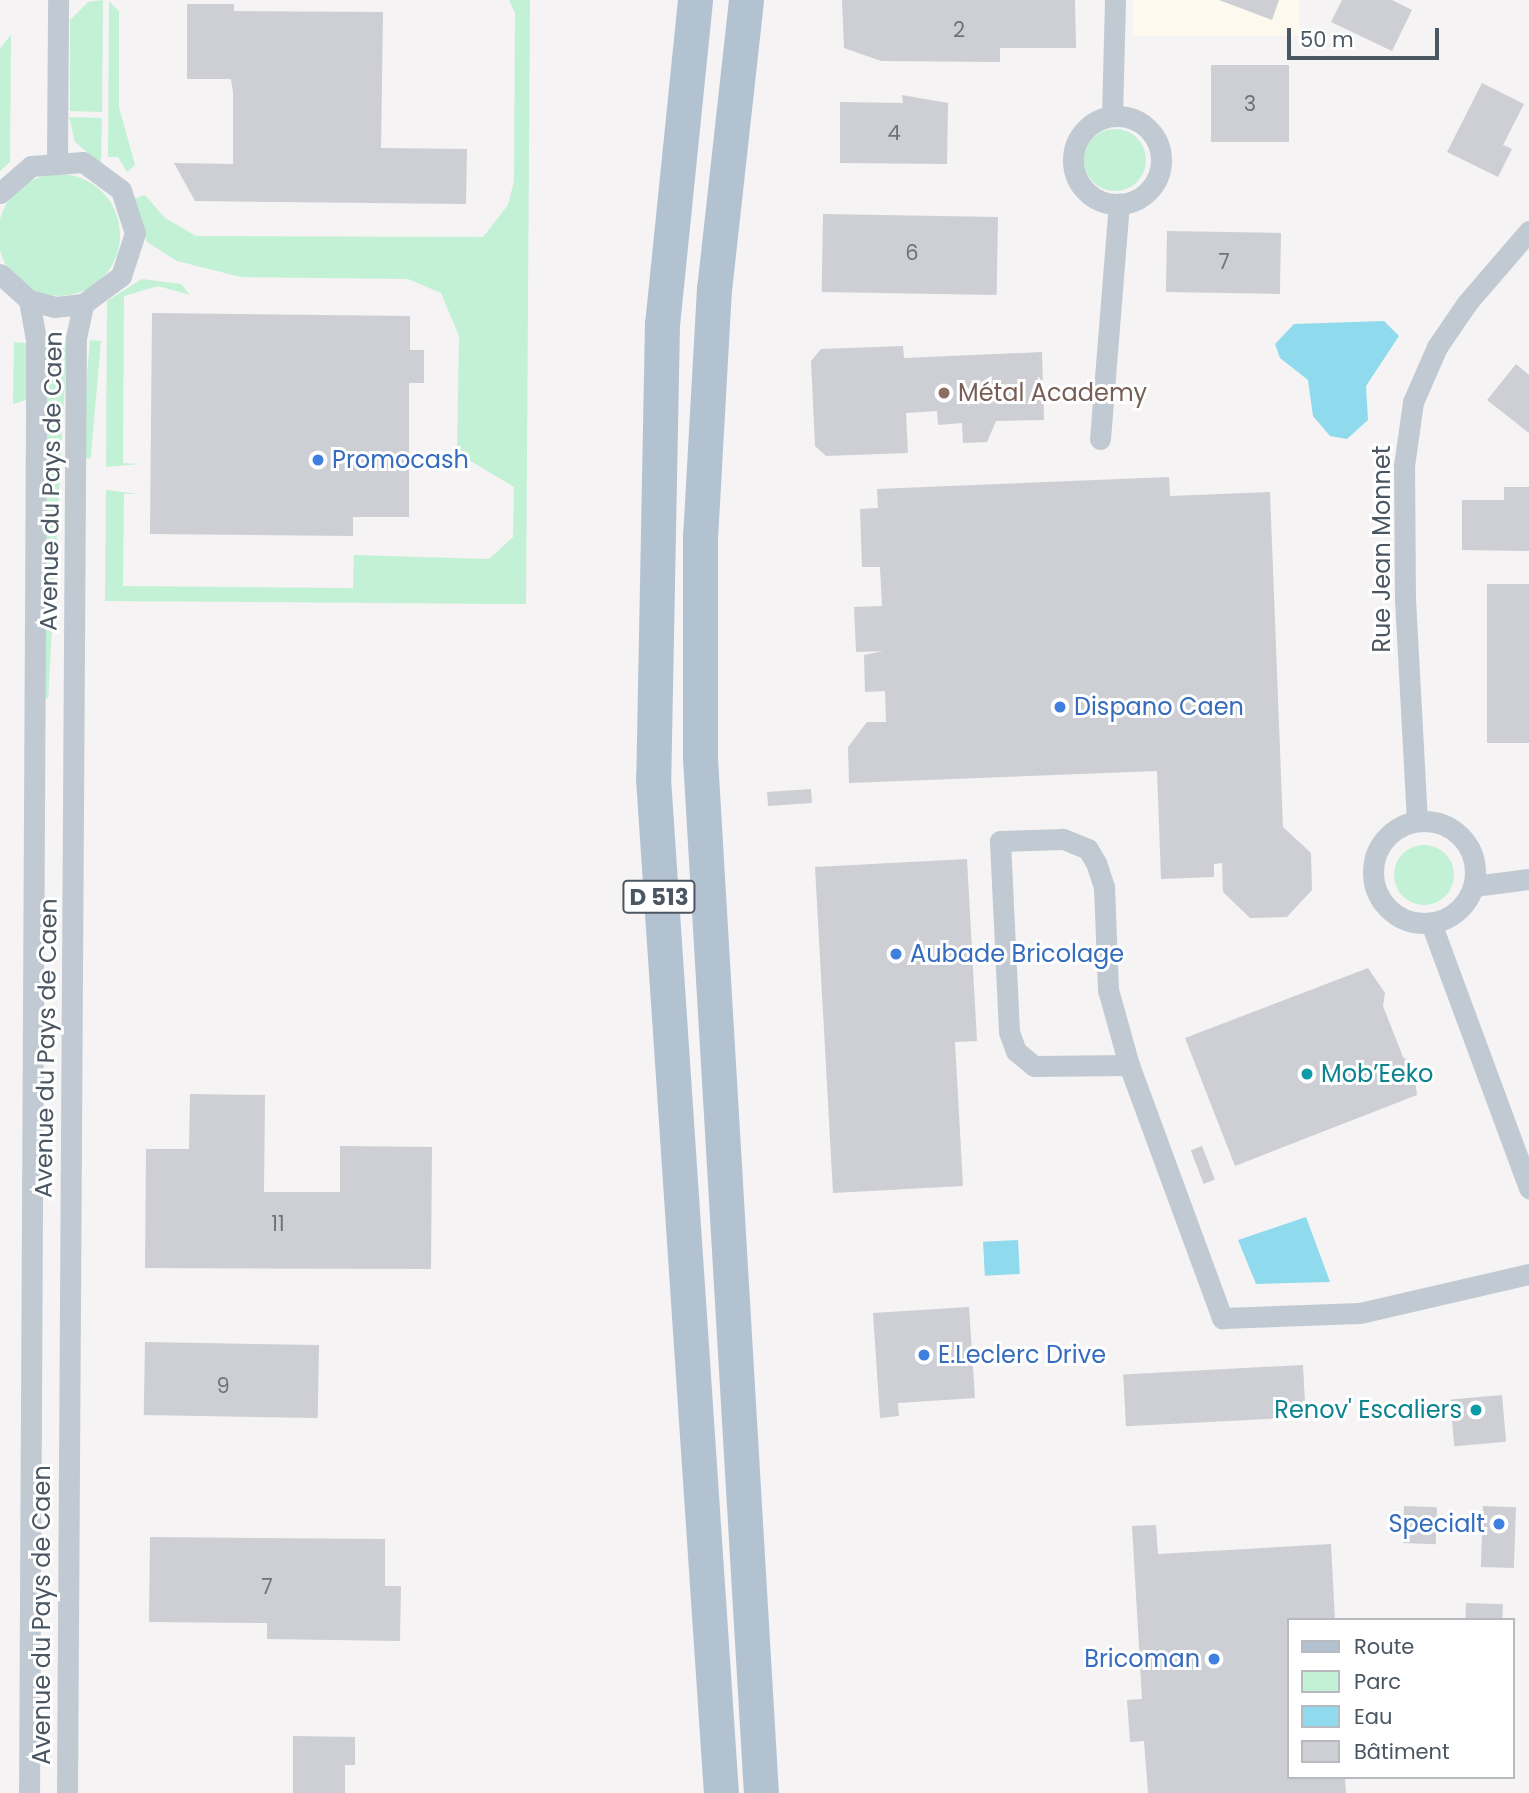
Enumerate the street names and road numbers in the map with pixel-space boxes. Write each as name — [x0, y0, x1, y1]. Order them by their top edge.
street label: Avenue du Pays de Caen — [34, 331, 68, 631]
street label: Rue Jean Monnet — [1368, 445, 1396, 653]
road number: D 513 — [622, 877, 696, 916]
street label: Avenue du Pays de Caen — [29, 898, 63, 1198]
street label: Avenue du Pays de Caen — [28, 1465, 56, 1765]

